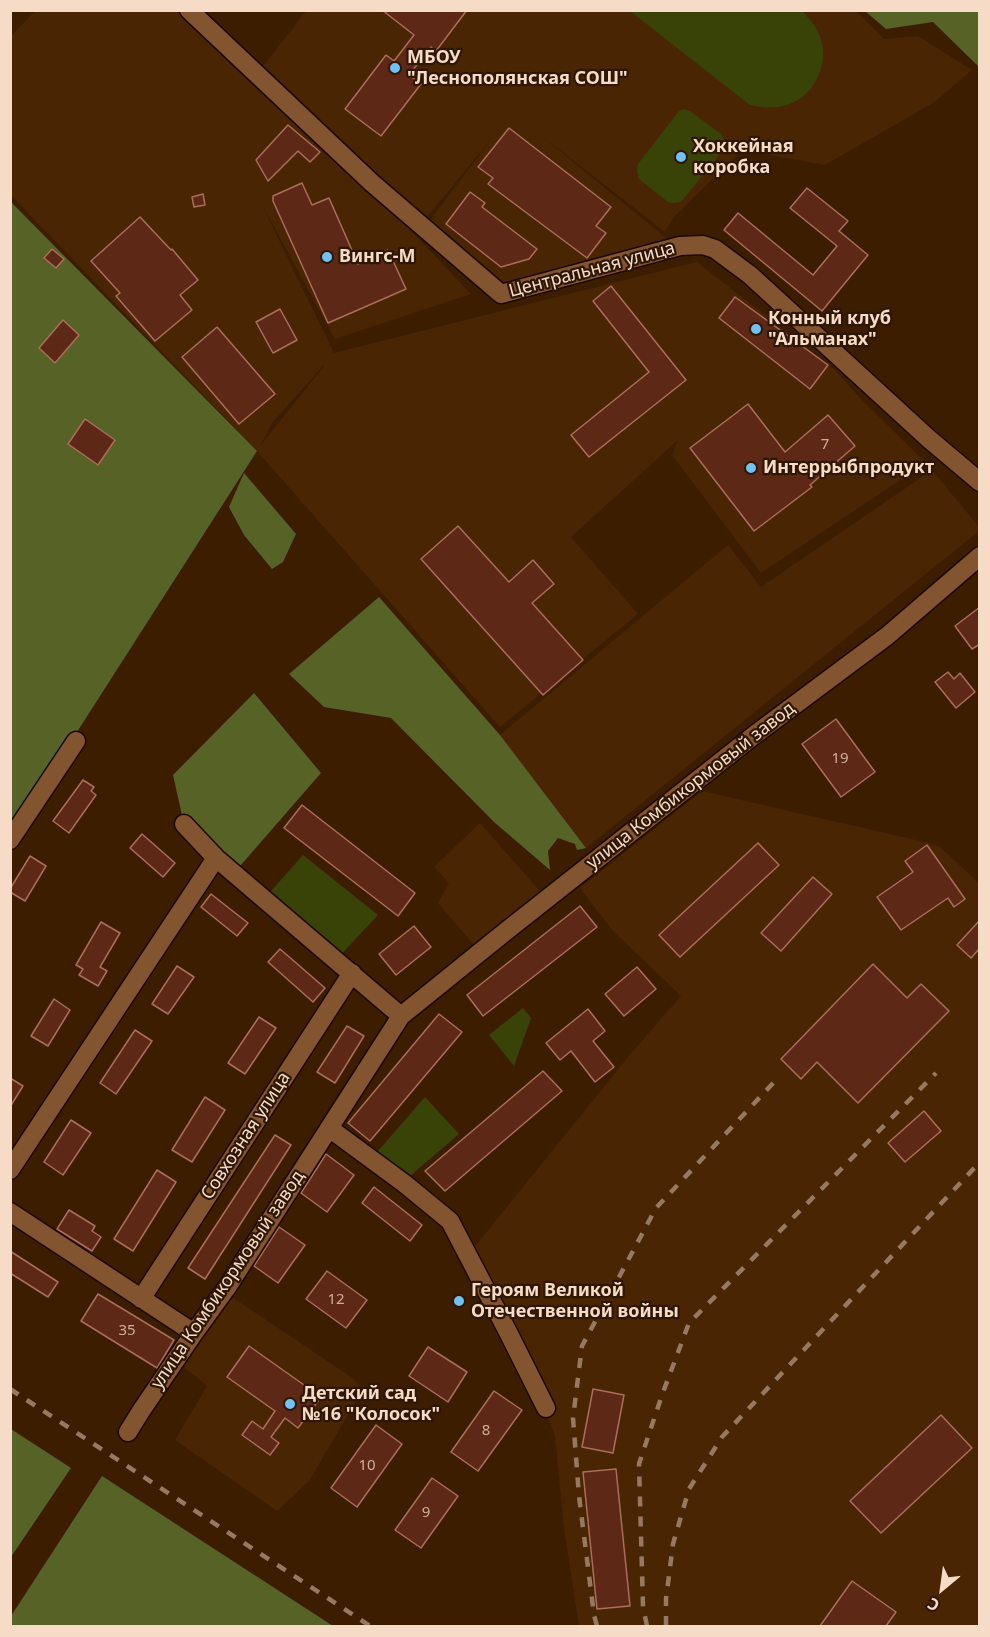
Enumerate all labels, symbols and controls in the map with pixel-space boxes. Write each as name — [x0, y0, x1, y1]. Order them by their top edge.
place label: МБОУ "Леснополянская СОШ" — [407, 47, 628, 90]
marker: МБОУ "Леснополянская СОШ" — [388, 61, 402, 75]
place label: Хоккейная коробка — [693, 136, 794, 178]
marker: Хоккейная коробка — [674, 150, 688, 164]
street label: Центральная улица — [507, 237, 677, 303]
place label: Вингс-М — [339, 246, 415, 268]
marker: Вингс-М — [320, 250, 334, 264]
place label: Конный клуб "Альманах" — [768, 308, 891, 350]
marker: Конный клуб "Альманах" — [749, 322, 763, 336]
house number: 7 — [821, 436, 829, 454]
place label: Интеррыбпродукт — [763, 457, 934, 479]
marker: Интеррыбпродукт — [744, 461, 758, 475]
street label: улица Комбикормовый завод — [583, 698, 799, 874]
house number: 19 — [831, 750, 849, 768]
street label: Совхозная улица — [197, 1068, 295, 1204]
street label: улица Комбикормовый завод — [147, 1167, 309, 1393]
place label: Героям Великой Отечественной войны — [471, 1280, 679, 1322]
house number: 12 — [327, 1291, 345, 1309]
marker: Героям Великой Отечественной войны — [452, 1294, 466, 1308]
house number: 35 — [118, 1322, 136, 1340]
place label: Детский сад №16 "Колосок" — [302, 1383, 440, 1426]
marker: Детский сад №16 "Колосок" — [283, 1397, 297, 1411]
house number: 8 — [482, 1422, 490, 1440]
house number: 10 — [358, 1457, 376, 1475]
house number: 9 — [422, 1504, 430, 1522]
north arrow — [912, 1559, 972, 1619]
text: С — [923, 1593, 943, 1617]

